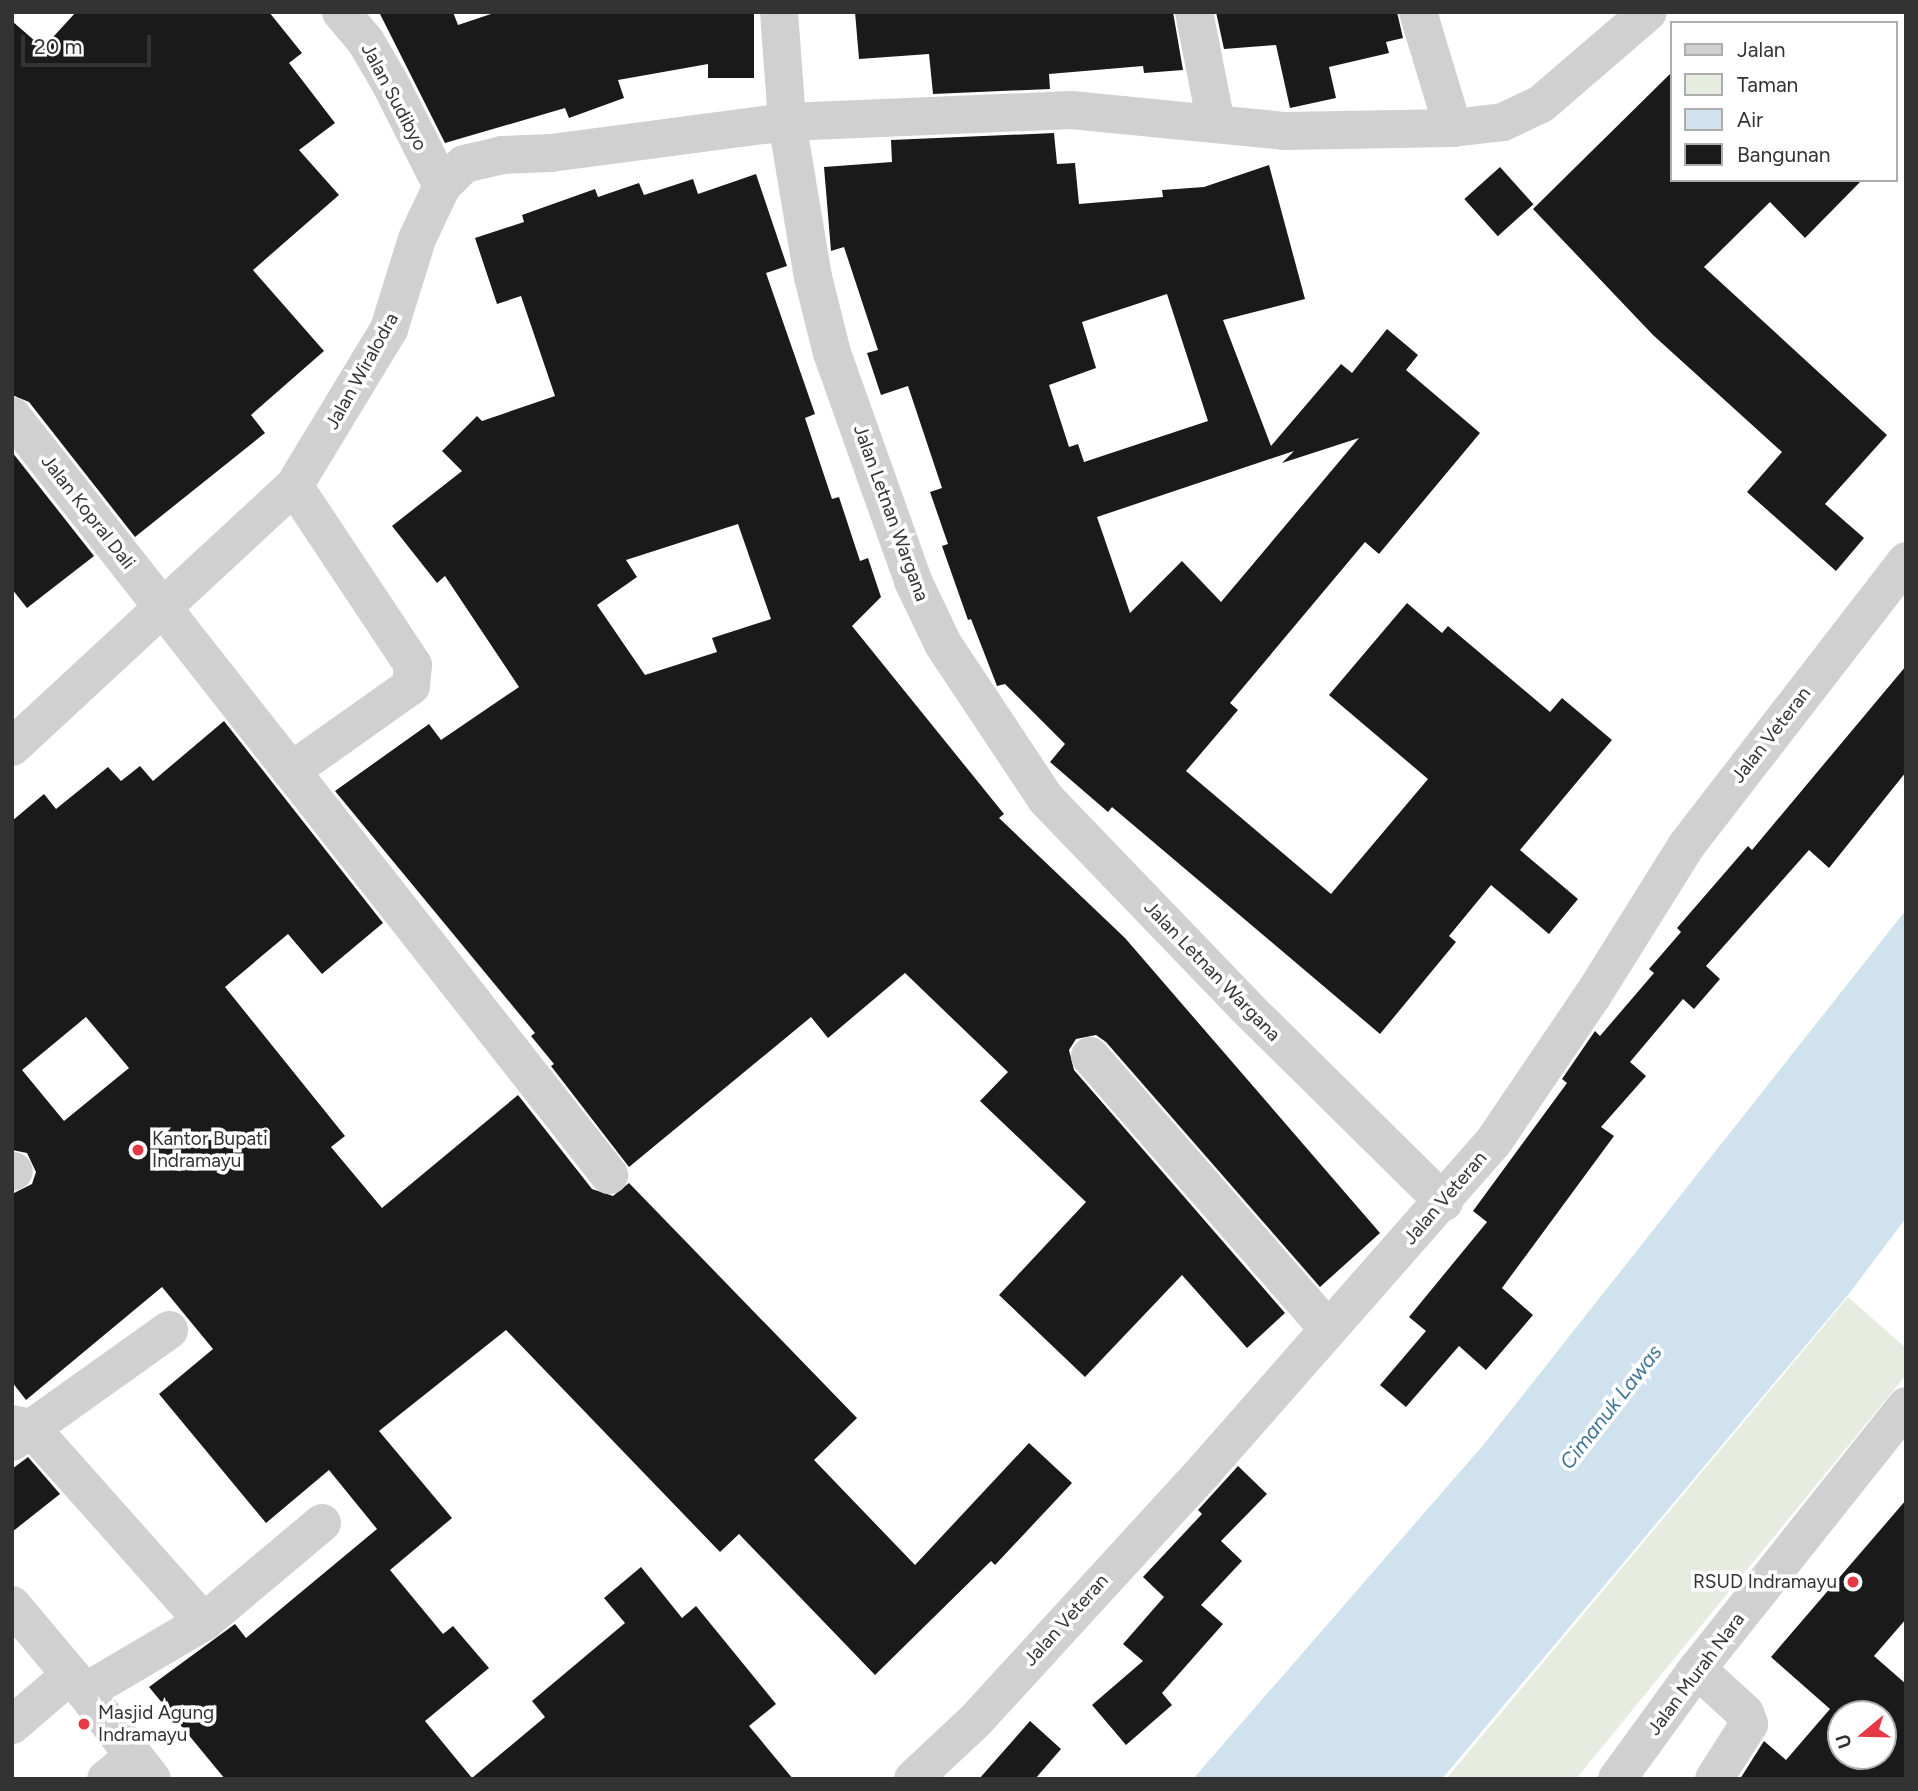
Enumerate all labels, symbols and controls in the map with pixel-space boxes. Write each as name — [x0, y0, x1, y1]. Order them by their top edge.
scale bar — [24, 21, 154, 65]
legend — [1670, 21, 1897, 182]
text: 20 m — [34, 34, 82, 59]
text: Jalan — [1737, 37, 1786, 62]
street label: Jalan Sudibyo — [356, 39, 432, 155]
text: Taman — [1737, 72, 1798, 97]
text: Air — [1737, 107, 1763, 132]
text: Bangunan — [1737, 142, 1830, 167]
street label: Jalan Wiralodra — [321, 309, 403, 433]
street label: Jalan Letnan Wargana — [848, 422, 934, 604]
street label: Jalan Kopral Dali — [36, 450, 140, 574]
street label: Jalan Veteran — [1726, 682, 1816, 788]
street label: Jalan Letnan Wargana — [1139, 896, 1285, 1046]
place label: Kantor Bupati Indramayu — [152, 1128, 268, 1172]
marker: Kantor Bupati Indramayu — [130, 1142, 146, 1158]
street label: Jalan Veteran — [1398, 1147, 1492, 1249]
water label: Cimanuk Lawas — [1555, 1340, 1667, 1474]
street label: Jalan Veteran — [1019, 1569, 1113, 1671]
place label: RSUD Indramayu — [1693, 1571, 1837, 1593]
marker: RSUD Indramayu — [1843, 1572, 1863, 1592]
street label: Jalan Murah Nara — [1643, 1608, 1749, 1740]
north arrow — [1827, 1700, 1897, 1770]
place label: Masjid Agung Indramayu — [98, 1702, 214, 1746]
marker: Masjid Agung Indramayu — [76, 1716, 92, 1732]
text: U — [1831, 1731, 1857, 1751]

